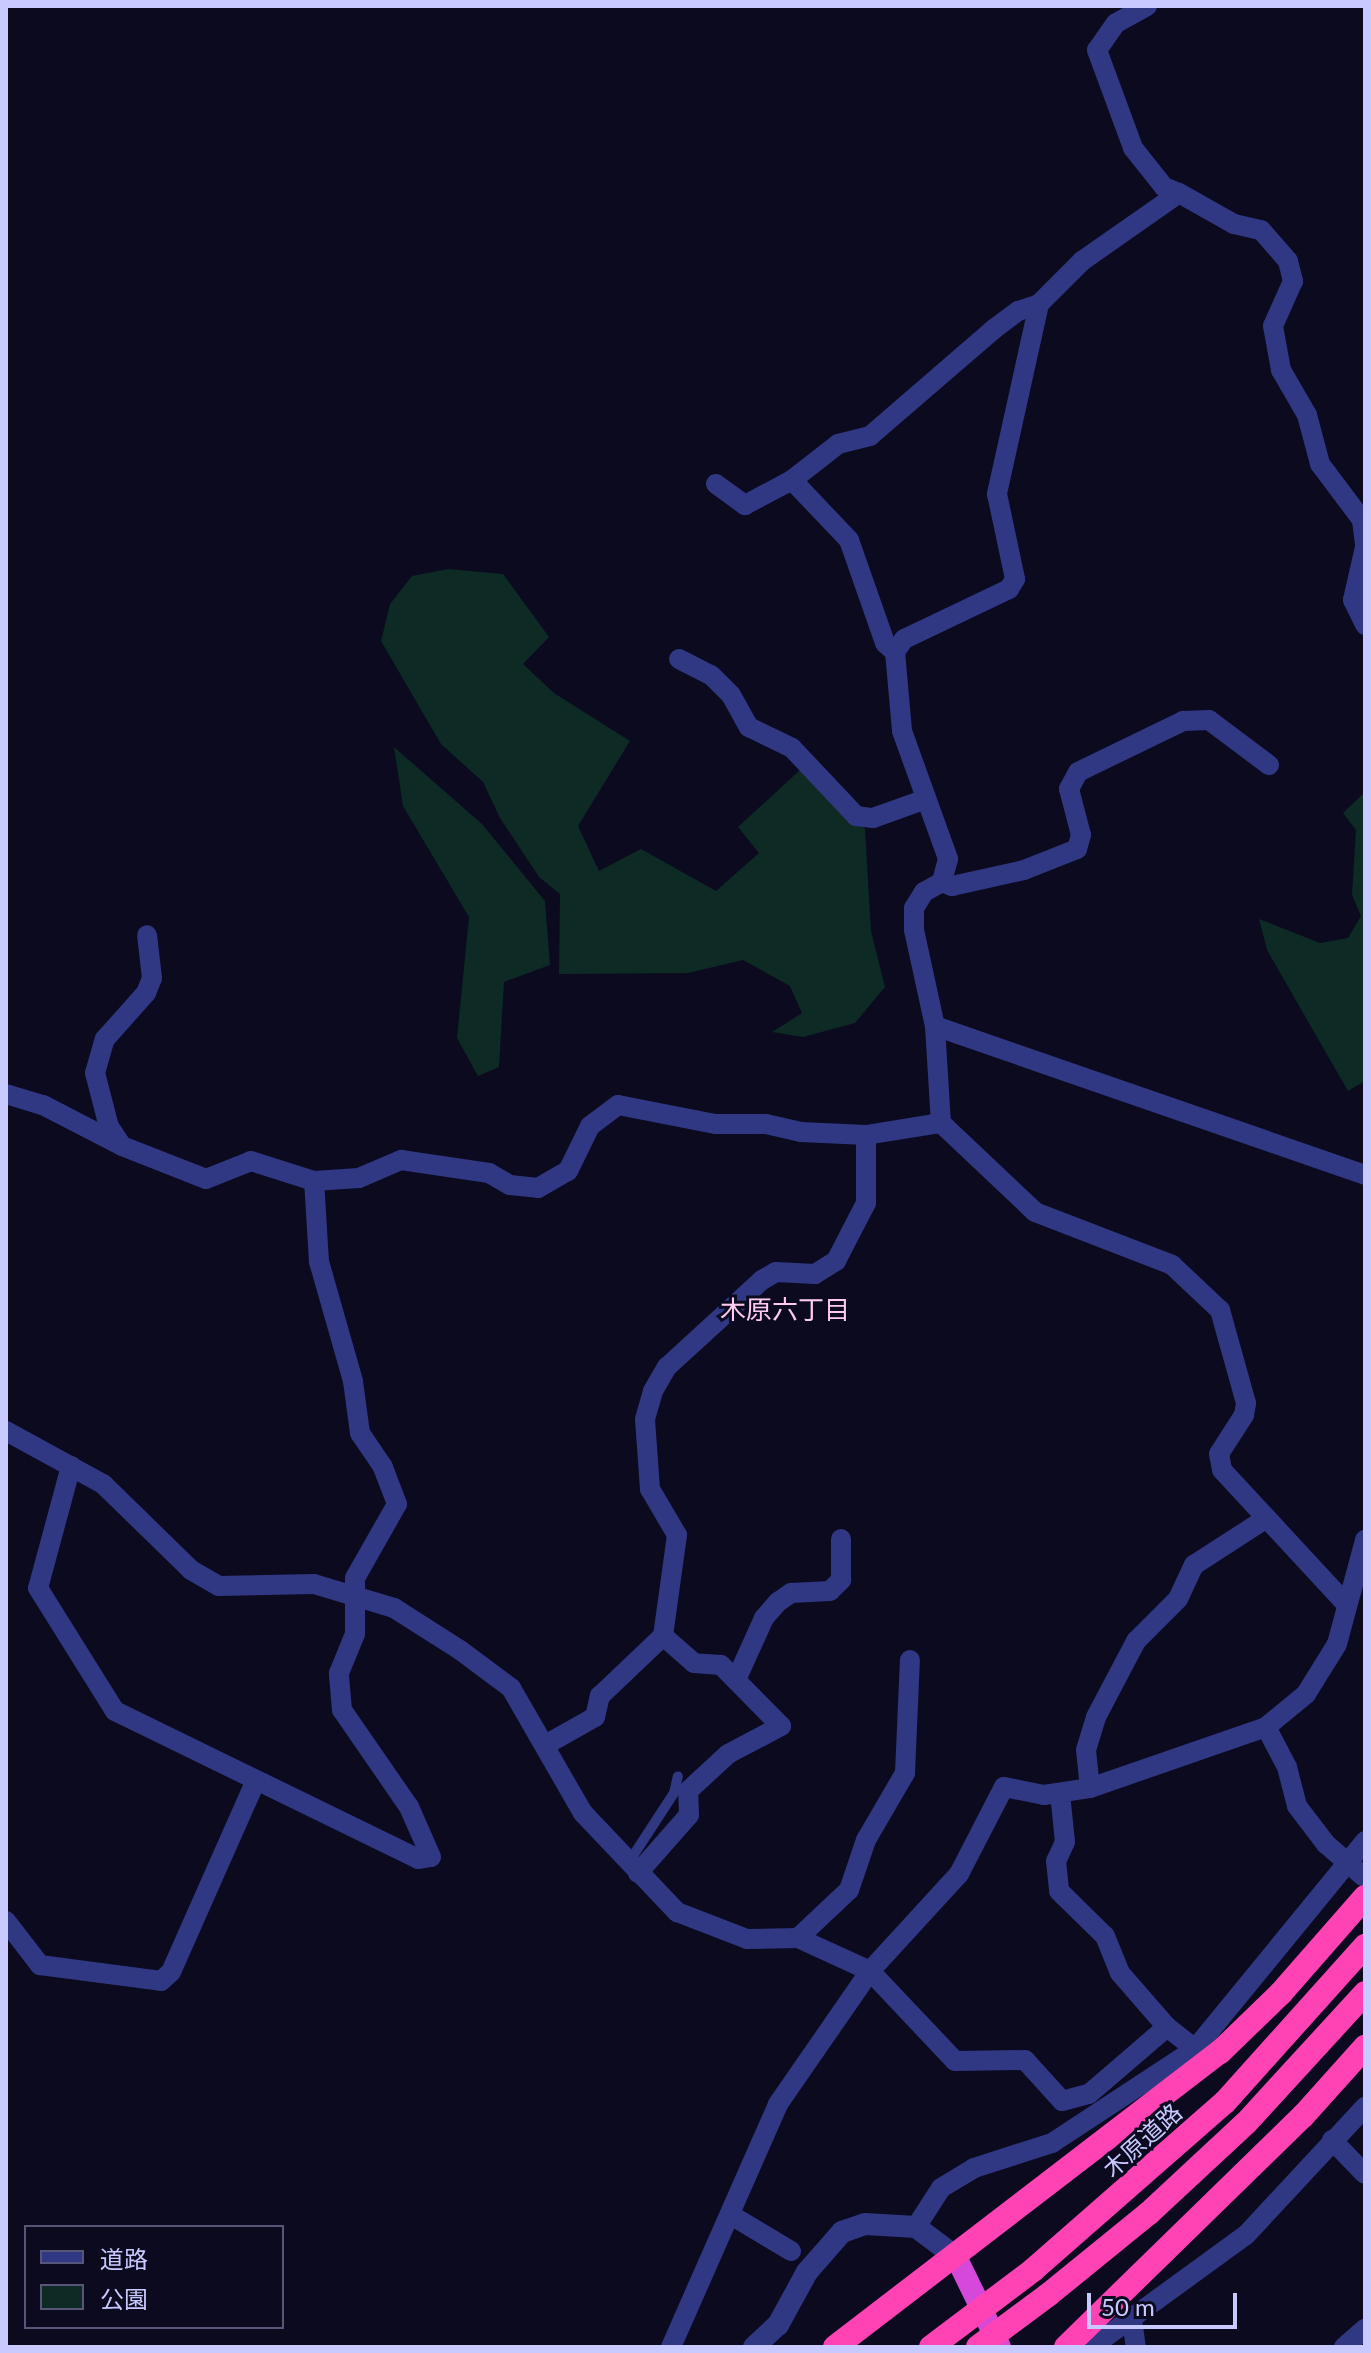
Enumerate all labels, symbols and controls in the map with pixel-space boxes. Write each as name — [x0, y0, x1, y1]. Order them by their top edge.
district label: 木原六丁目 — [720, 1294, 850, 1326]
street label: 木原道路 — [1097, 2097, 1187, 2183]
legend — [24, 2225, 284, 2329]
text: 道路 — [100, 2244, 148, 2273]
scale bar — [1091, 2277, 1241, 2327]
text: 公園 — [100, 2284, 148, 2313]
text: 50 m — [1101, 2292, 1155, 2321]

